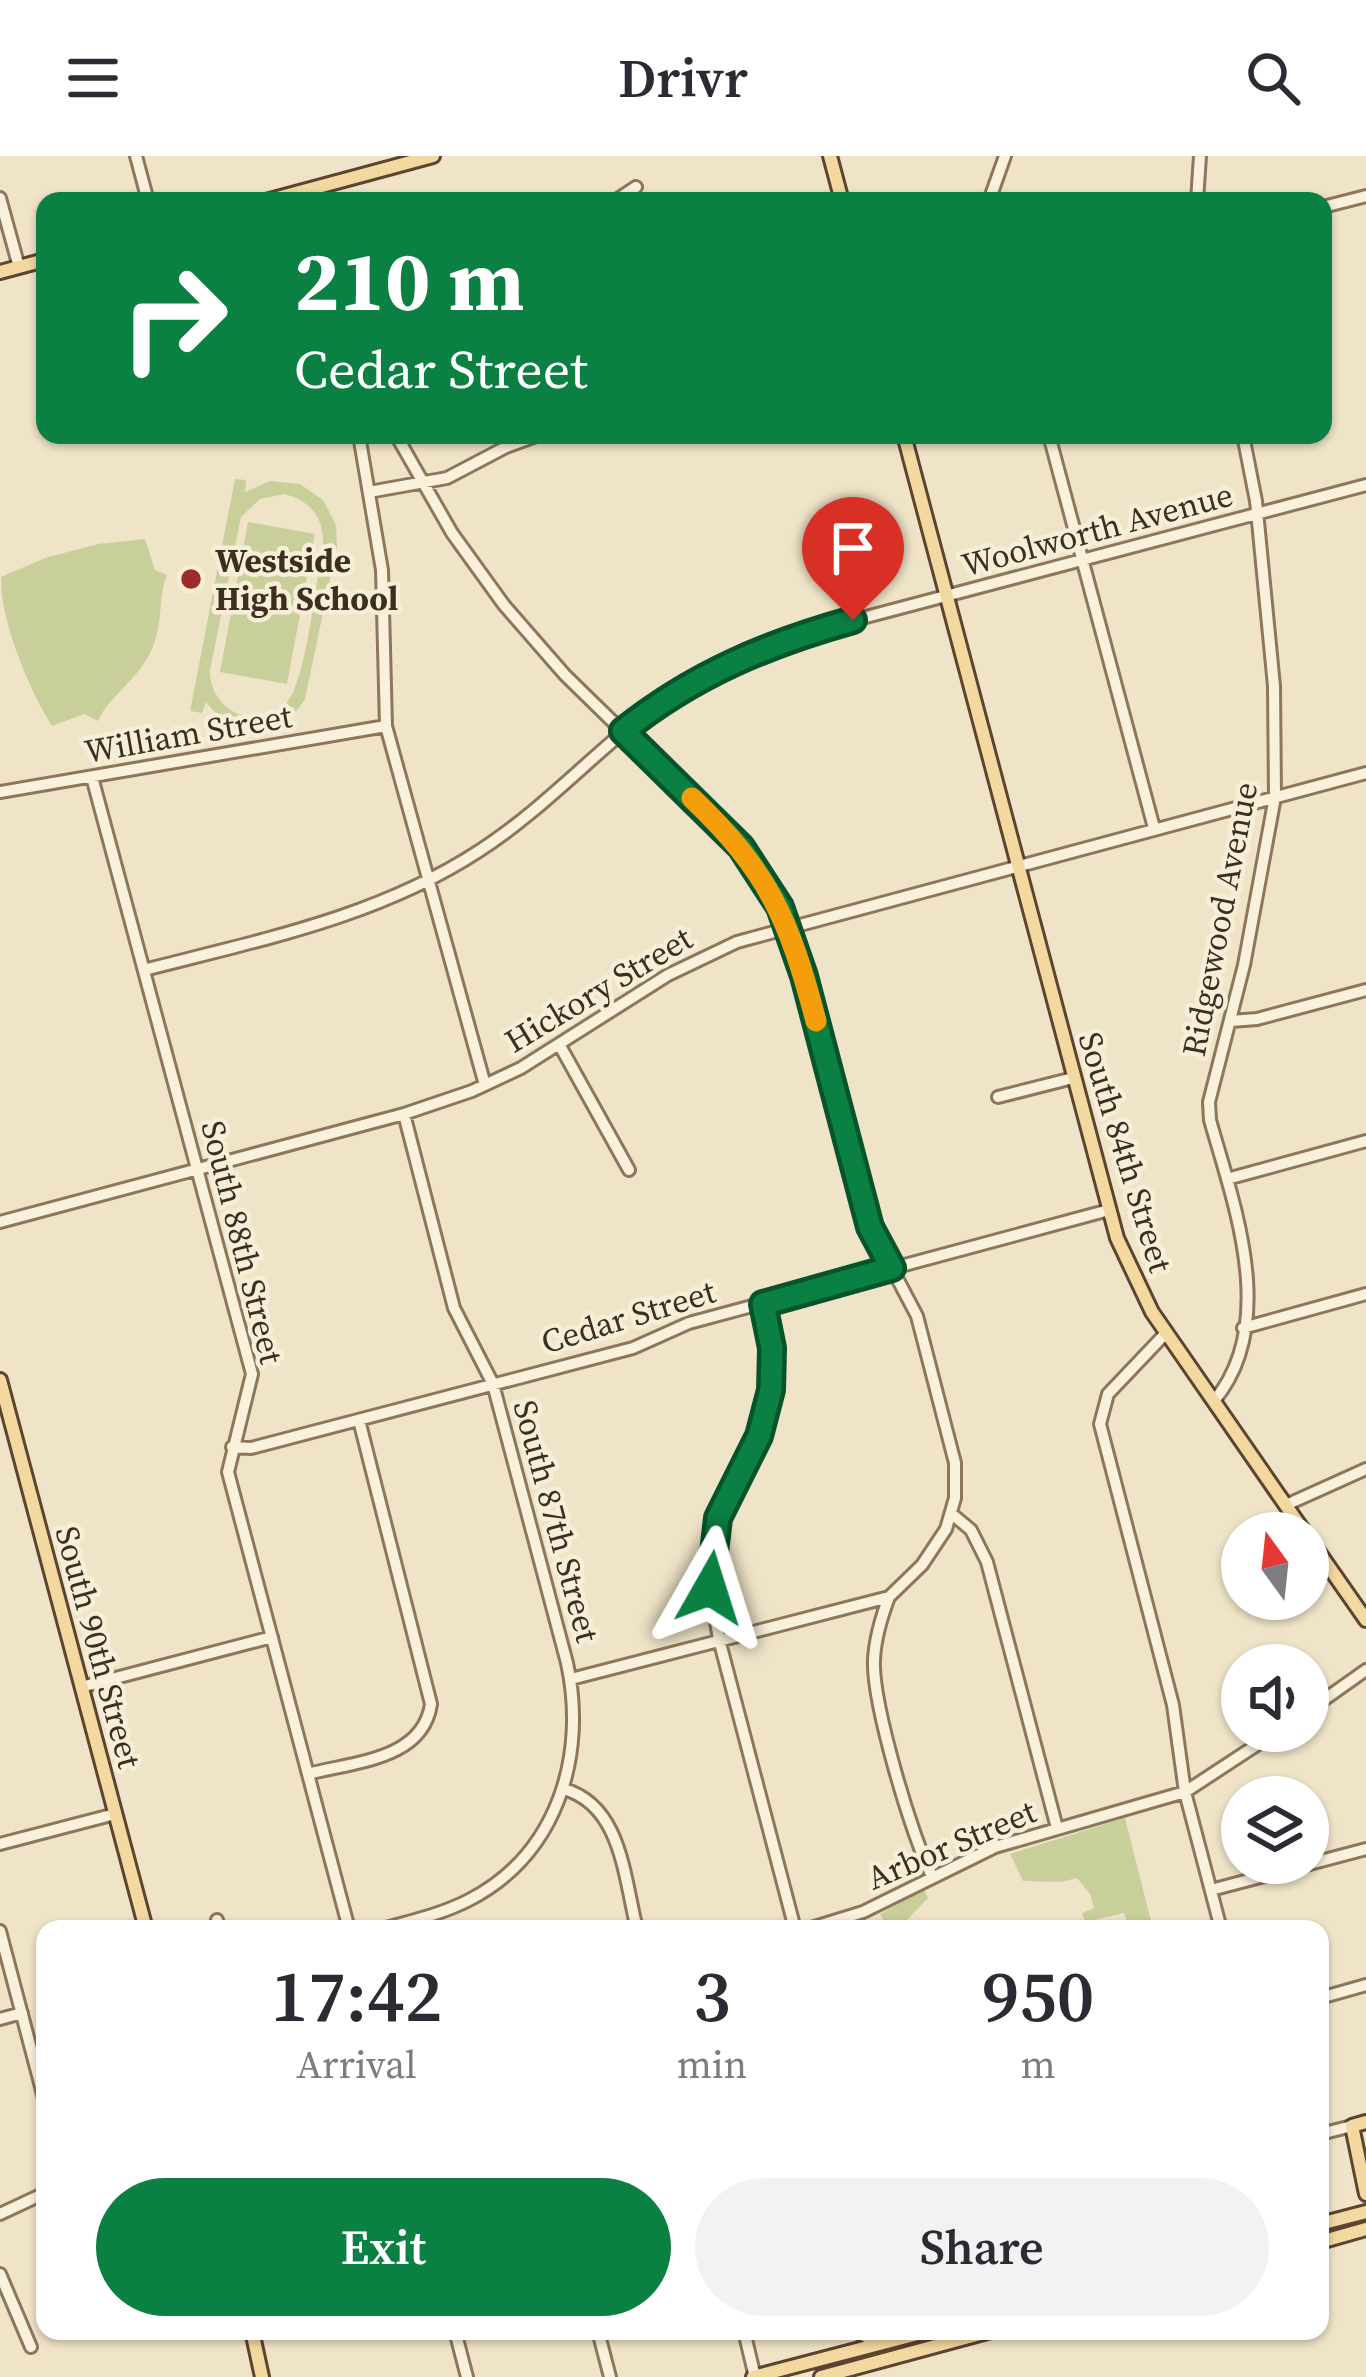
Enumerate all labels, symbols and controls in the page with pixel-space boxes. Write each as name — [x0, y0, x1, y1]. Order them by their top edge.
text: Drivr — [618, 41, 748, 115]
icon: menu — [60, 45, 126, 111]
icon: search — [1240, 45, 1306, 111]
text: 210 m — [294, 223, 525, 338]
icon: right — [96, 240, 252, 396]
text: Cedar Street — [294, 332, 588, 406]
street label: Woolworth Avenue — [957, 472, 1238, 587]
pin — [802, 497, 904, 620]
icon: arrive — [820, 515, 886, 581]
place label: Westside High School — [215, 538, 398, 621]
marker: Westside High School — [178, 566, 204, 592]
street label: William Street — [81, 693, 296, 774]
street label: Ridgewood Avenue — [1171, 778, 1268, 1060]
street label: Hickory Street — [496, 916, 701, 1063]
street label: South 84th Street — [1068, 1027, 1183, 1278]
street label: South 88th Street — [191, 1116, 294, 1368]
street label: Cedar Street — [536, 1269, 721, 1364]
street label: South 87th Street — [503, 1395, 611, 1647]
north arrow — [1221, 1512, 1329, 1620]
map controls — [1221, 1512, 1329, 1884]
street label: South 90th Street — [45, 1521, 153, 1773]
position arrow — [647, 1525, 773, 1651]
button: sound — [1221, 1644, 1329, 1752]
button: layers — [1221, 1776, 1329, 1884]
street label: Arbor Street — [860, 1789, 1043, 1900]
text: 17:42 — [271, 1946, 442, 2045]
text: 3 — [693, 1946, 731, 2045]
text: 950 — [982, 1946, 1094, 2045]
text: Arrival — [296, 2038, 417, 2091]
text: min — [677, 2038, 747, 2091]
text: m — [1021, 2038, 1056, 2091]
button: Exit — [96, 2178, 671, 2316]
button: Share — [695, 2178, 1269, 2316]

